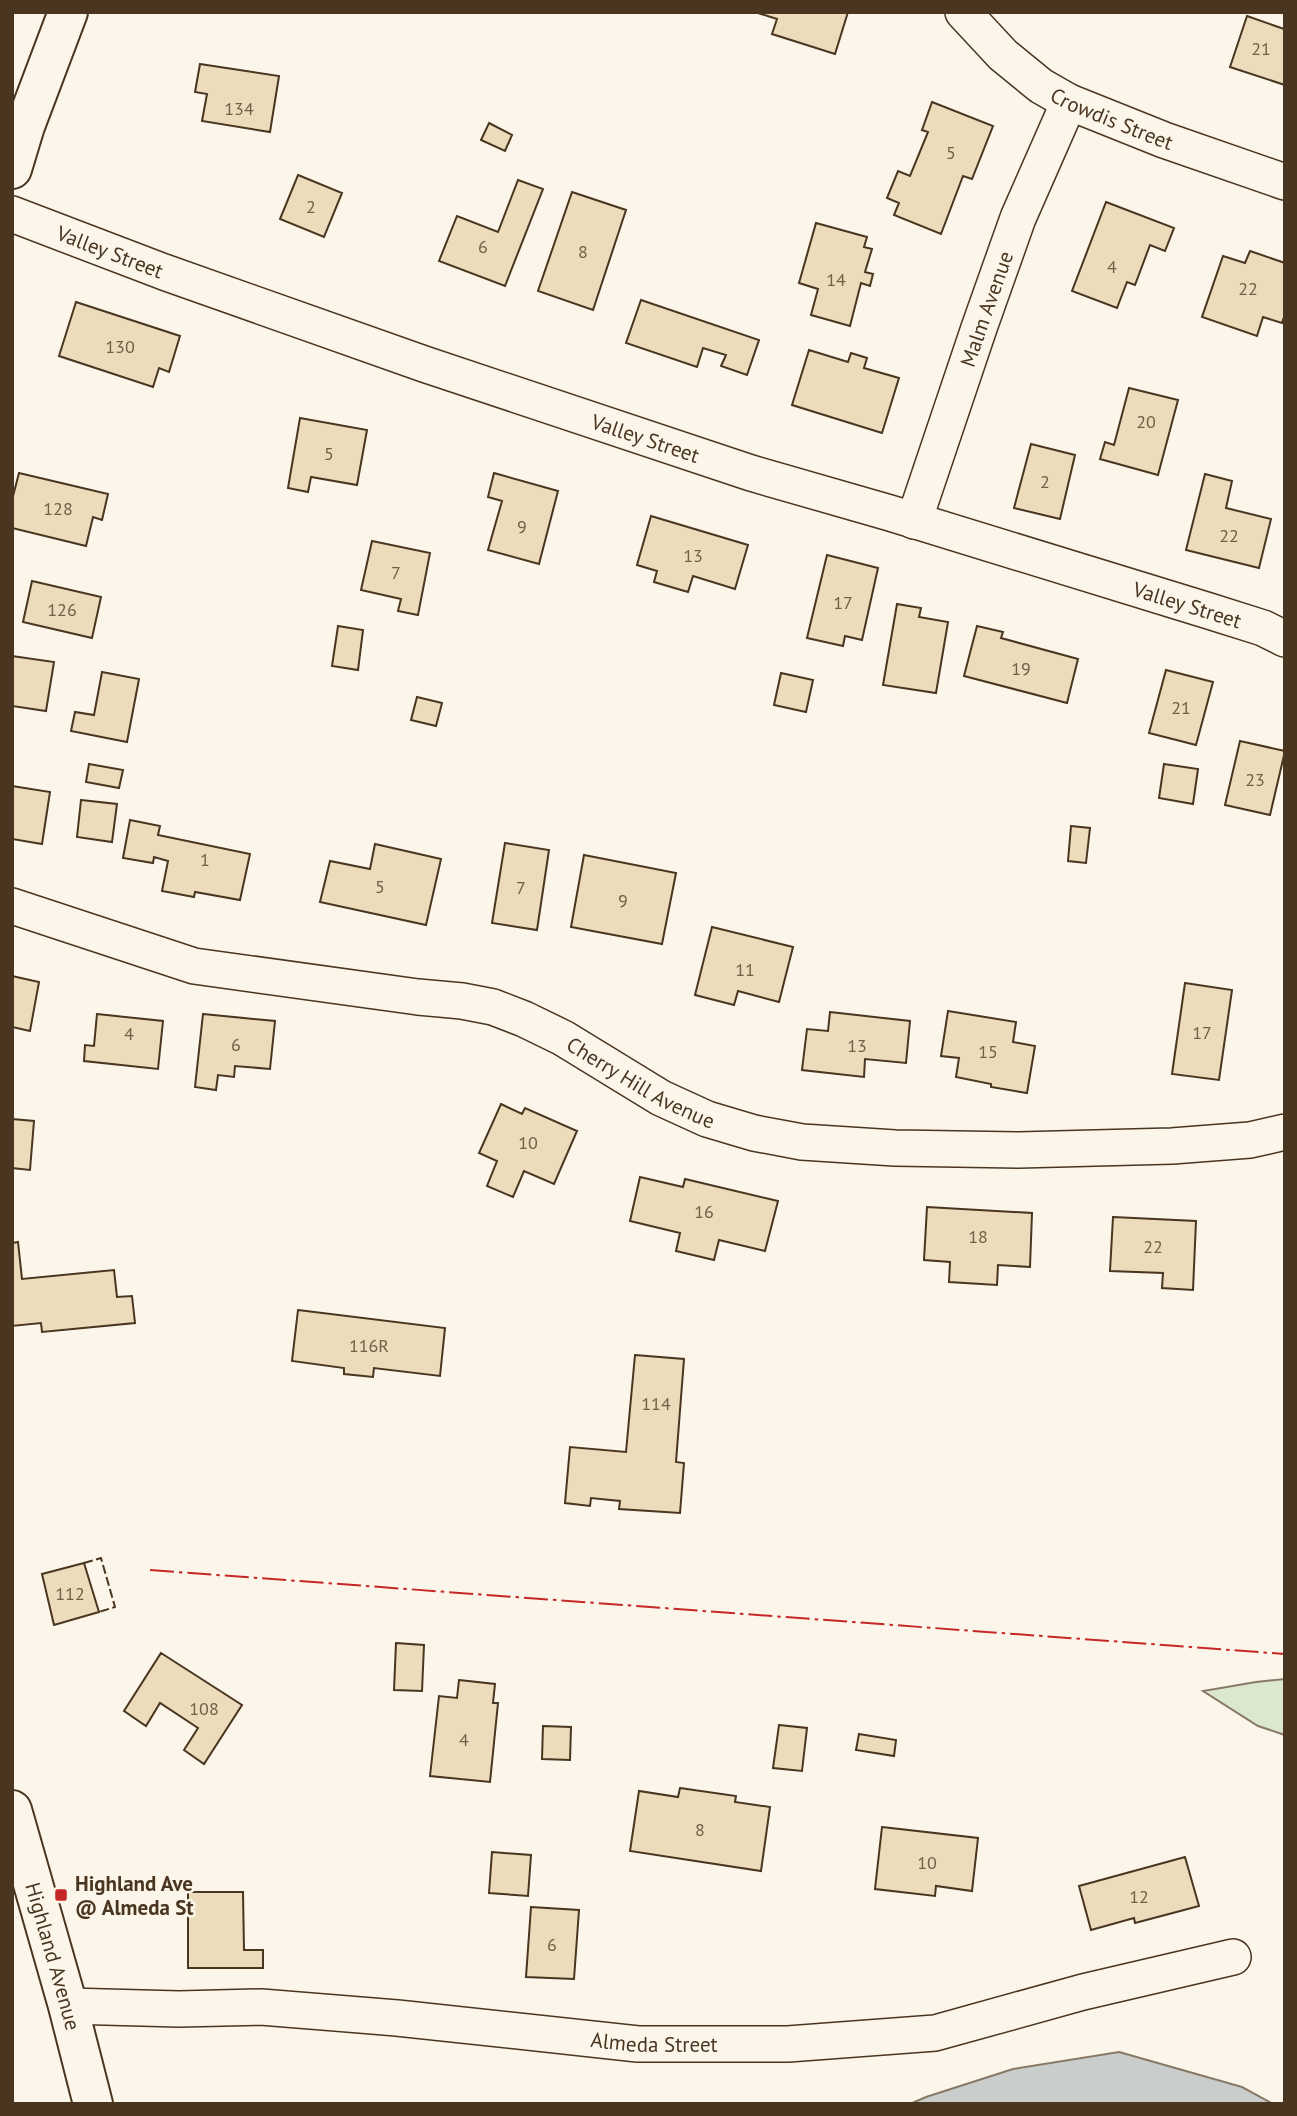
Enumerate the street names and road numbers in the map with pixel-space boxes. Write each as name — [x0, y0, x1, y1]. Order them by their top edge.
street label: Crowdis Street — [1046, 81, 1177, 156]
street label: Valley Street — [52, 218, 167, 284]
street label: Malm Avenue — [953, 247, 1019, 370]
street label: Valley Street — [587, 407, 703, 468]
street label: Valley Street — [1129, 575, 1245, 634]
street label: Cherry Hill Avenue — [562, 1030, 718, 1134]
street label: Highland Avenue — [20, 1879, 87, 2033]
street label: Almeda Street — [589, 2025, 718, 2058]

